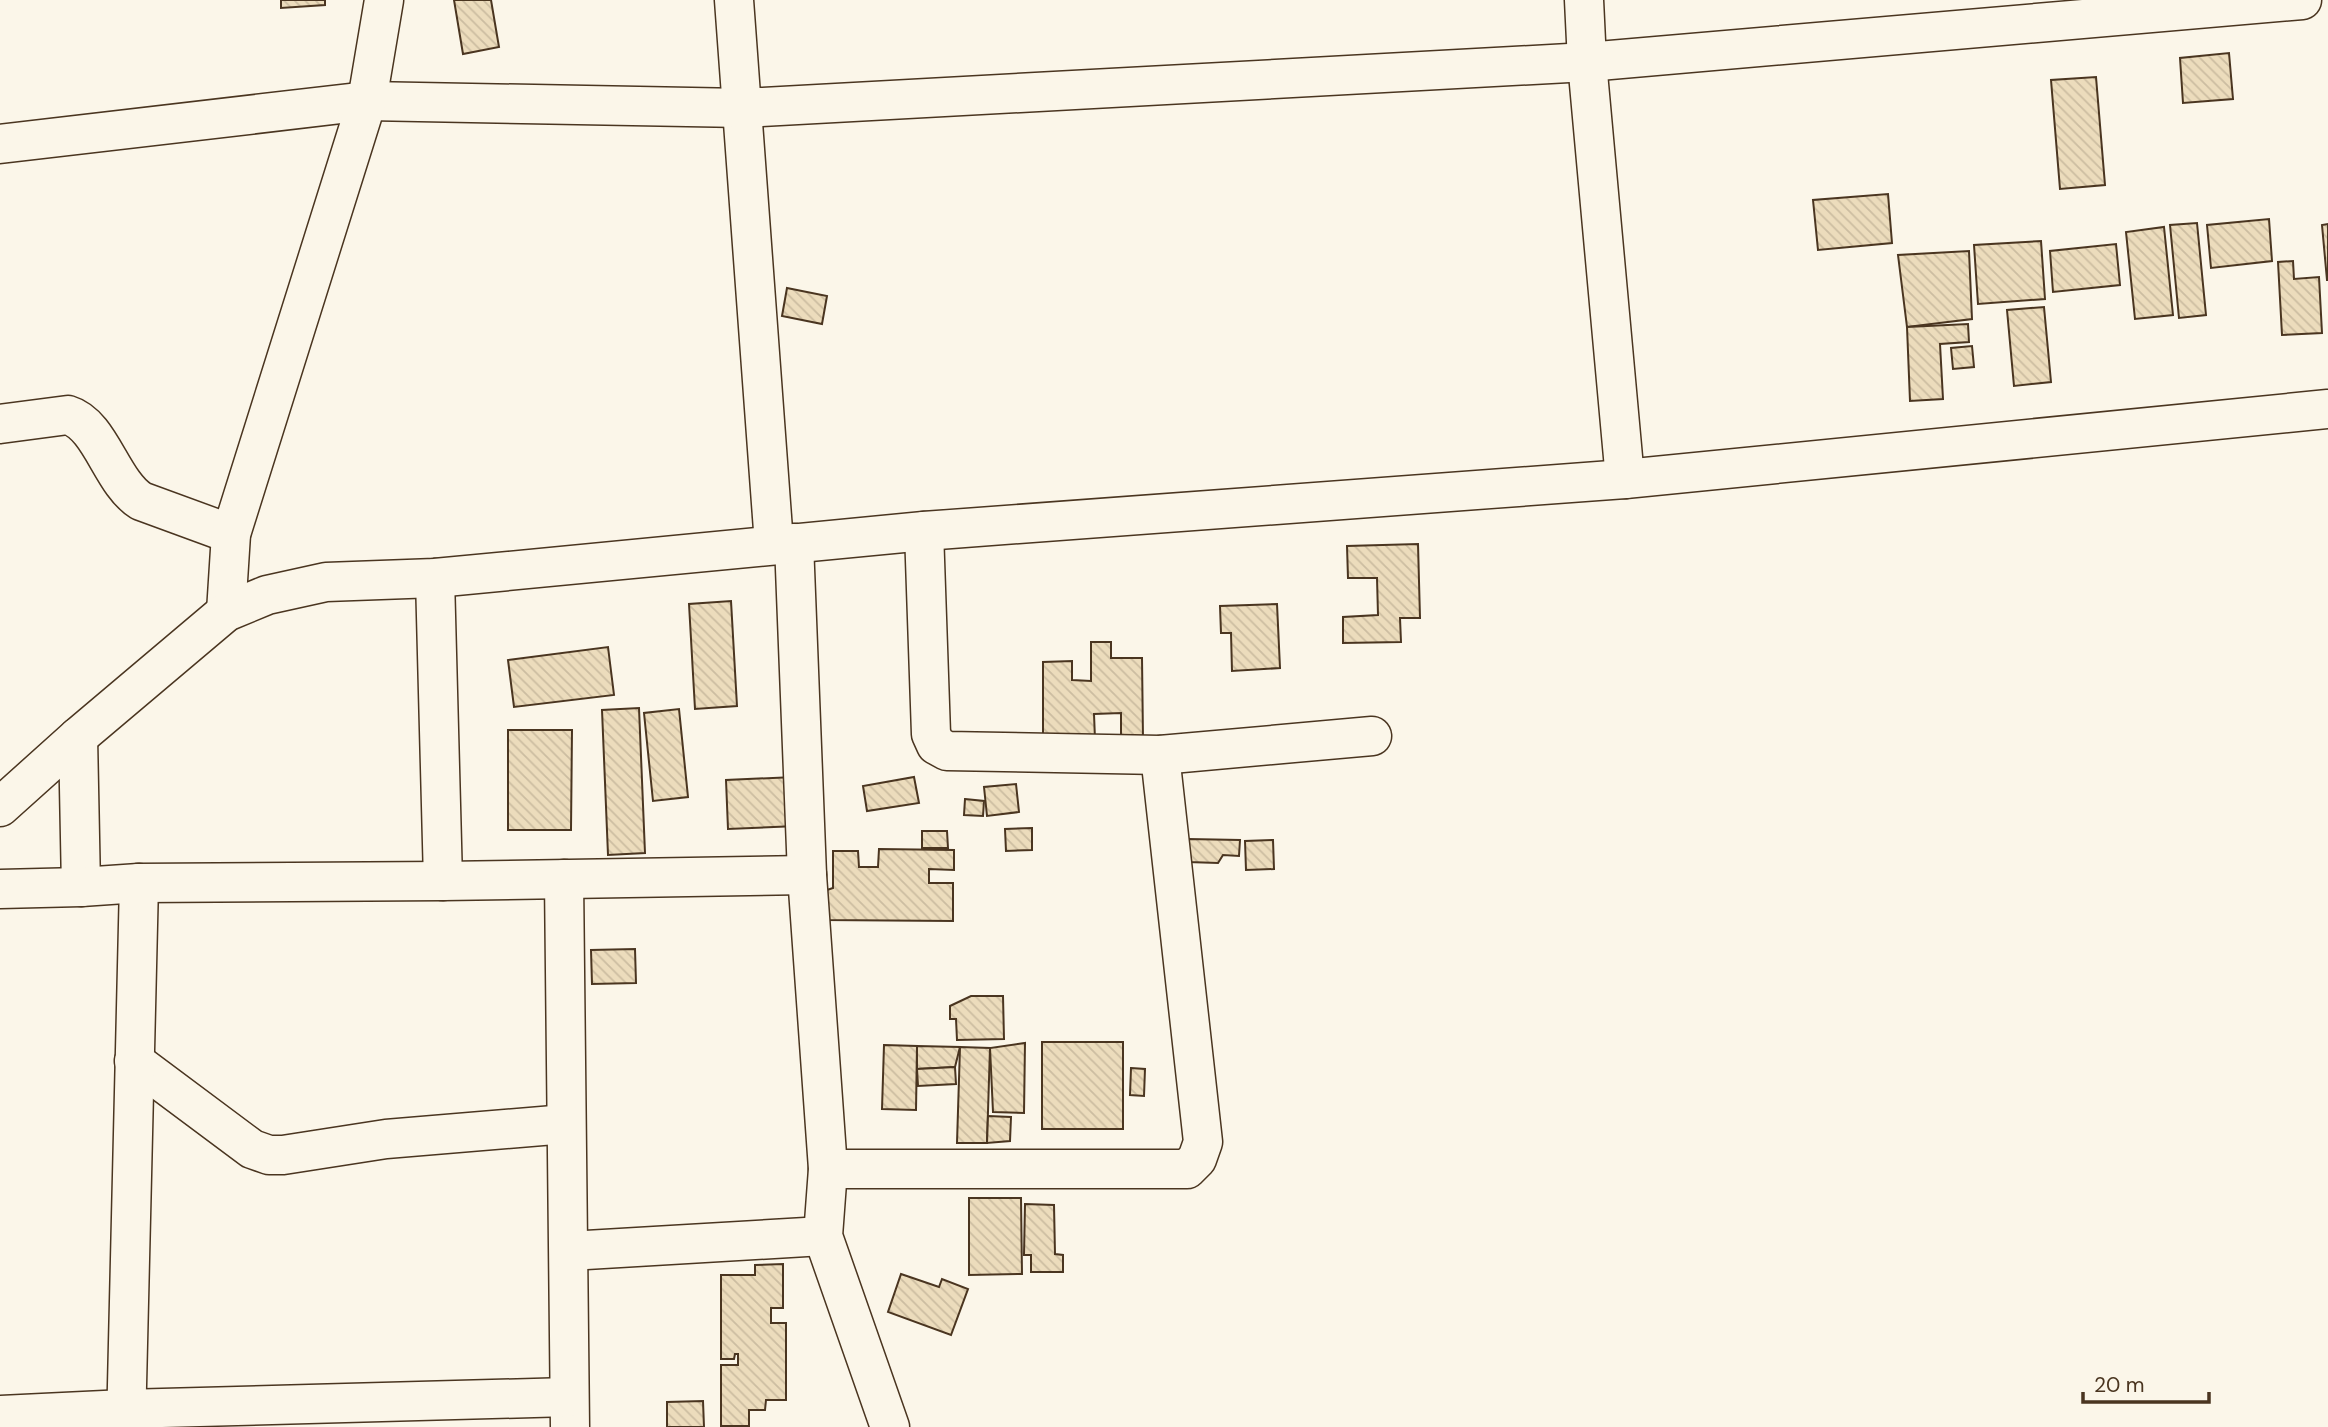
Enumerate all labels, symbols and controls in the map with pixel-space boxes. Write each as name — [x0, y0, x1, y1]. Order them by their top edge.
scale bar — [2083, 1360, 2209, 1404]
text: 20 m — [2094, 1371, 2145, 1399]

